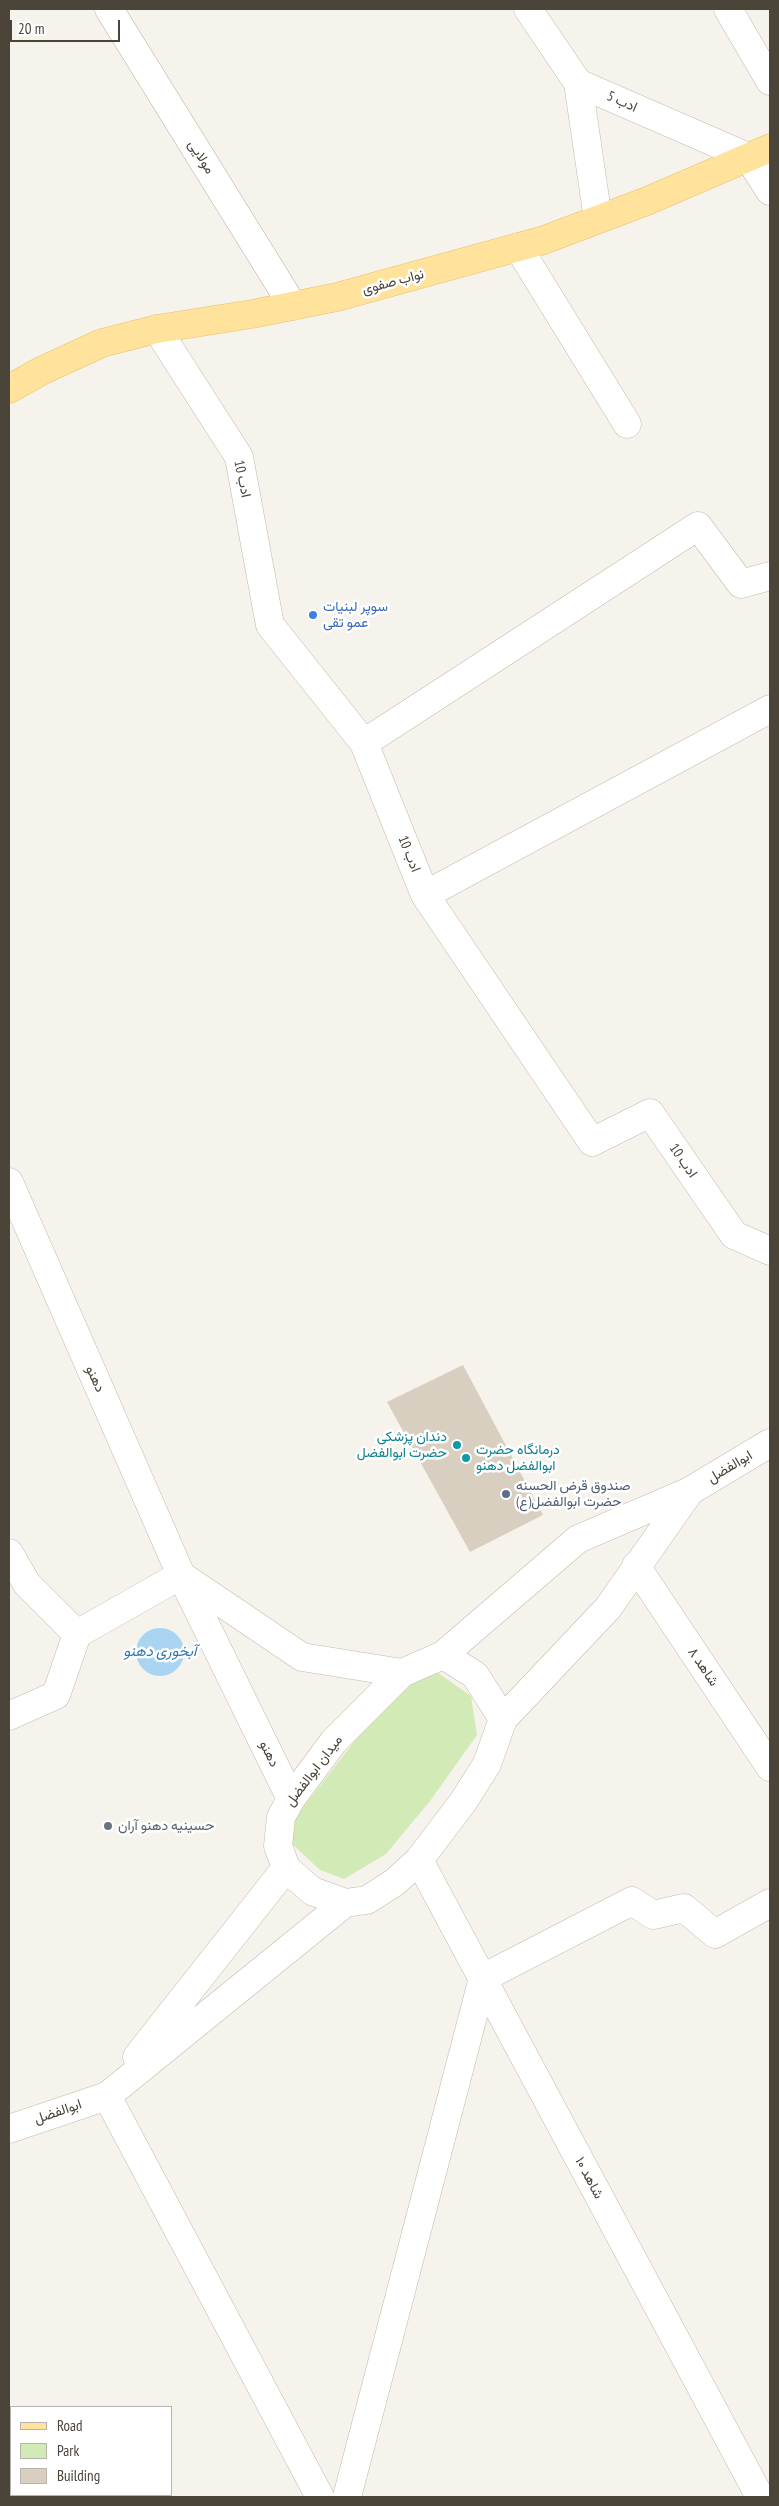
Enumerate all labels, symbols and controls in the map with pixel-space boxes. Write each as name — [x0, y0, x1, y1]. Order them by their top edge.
scale bar — [12, 10, 122, 42]
text: 20 m — [18, 19, 44, 38]
street label: ادب 5 — [604, 88, 640, 116]
street label: مولایی — [184, 137, 218, 177]
street label: نواب صفوی — [360, 266, 426, 298]
street label: ادب 10 — [230, 459, 254, 499]
place label: سوپر لبنیات عمو تقی — [323, 599, 388, 632]
marker: سوپر لبنیات عمو تقی — [307, 609, 319, 621]
street label: ادب 10 — [394, 833, 424, 875]
street label: ادب 10 — [665, 1141, 701, 1181]
street label: دهنو — [82, 1363, 108, 1395]
place label: دندان پزشکی حضرت ابوالفضل — [357, 1429, 447, 1461]
marker: دندان پزشکی حضرت ابوالفضل — [451, 1439, 463, 1451]
place label: درمانگاه حضرت ابوالفضل دهنو — [476, 1442, 560, 1474]
street label: ابوالفضل — [705, 1447, 755, 1487]
marker: درمانگاه حضرت ابوالفضل دهنو — [460, 1452, 472, 1464]
place label: صندوق قرض الحسنه حضرت ابوالفضل(ع) — [516, 1478, 631, 1510]
marker: صندوق قرض الحسنه حضرت ابوالفضل(ع) — [500, 1488, 512, 1500]
water label: آبخوری دهنو — [123, 1643, 197, 1661]
street label: شاهد ۸ — [684, 1644, 722, 1690]
street label: میدان ابوالفضل — [282, 1732, 346, 1810]
street label: دهنو — [255, 1738, 283, 1770]
place label: حسینیه دهنو آران — [118, 1818, 214, 1834]
marker: حسینیه دهنو آران — [102, 1820, 114, 1832]
street label: ابوالفضل — [32, 2096, 84, 2128]
street label: شاهد ۱۰ — [571, 2154, 607, 2202]
legend — [10, 2406, 172, 2496]
text: Road — [57, 2416, 83, 2435]
text: Park — [57, 2441, 79, 2460]
text: Building — [57, 2466, 100, 2485]

